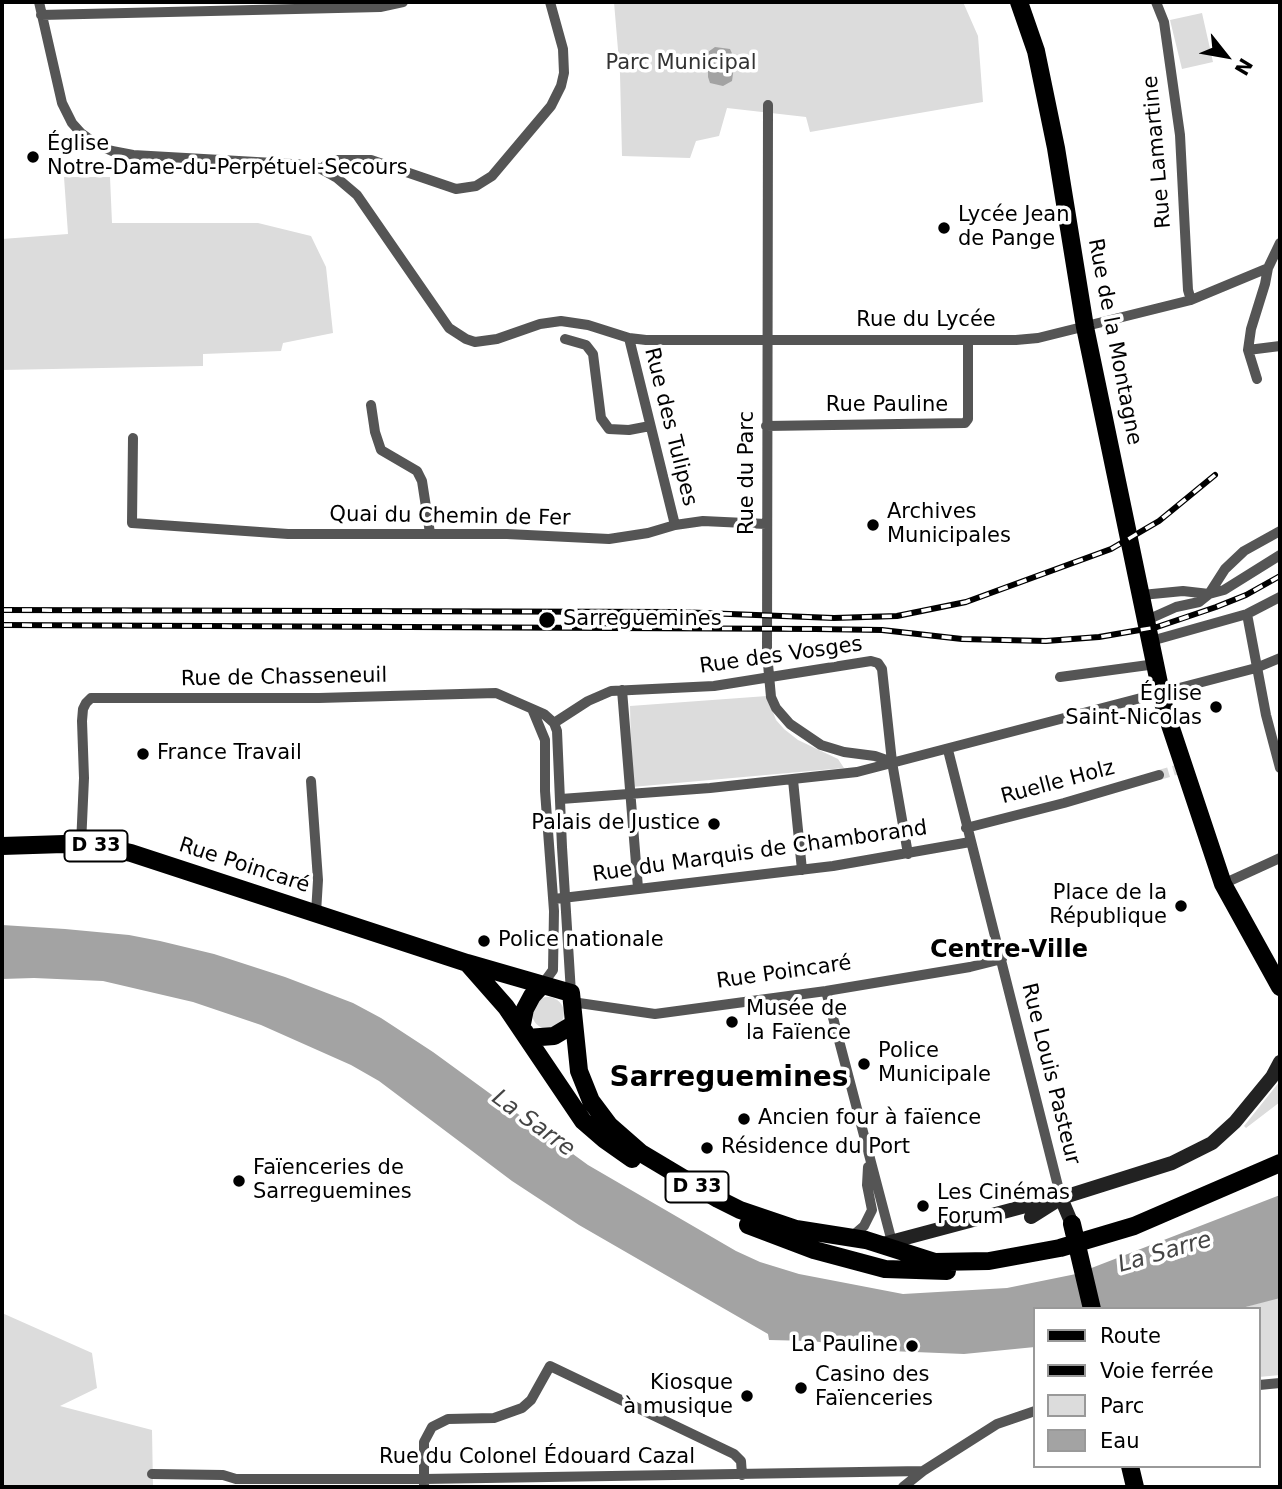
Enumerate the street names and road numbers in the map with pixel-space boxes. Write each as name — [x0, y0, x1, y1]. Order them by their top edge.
street label: Rue Lamartine — [1139, 75, 1177, 229]
street label: Rue de la Montagne — [1082, 237, 1146, 447]
street label: Rue du Lycée — [856, 308, 996, 334]
street label: Rue des Tulipes — [638, 345, 702, 509]
street label: Rue Pauline — [826, 393, 948, 419]
street label: Rue du Parc — [735, 411, 761, 535]
street label: Quai du Chemin de Fer — [329, 502, 571, 532]
street label: Rue des Vosges — [698, 632, 864, 680]
street label: Rue de Chasseneuil — [181, 664, 387, 692]
street label: Ruelle Holz — [998, 756, 1118, 810]
street label: Rue du Marquis de Chamborand — [591, 816, 929, 888]
road number: D 33 — [64, 831, 128, 862]
street label: Rue Poincaré — [175, 833, 313, 899]
street label: Rue Poincaré — [715, 951, 853, 995]
street label: Rue Louis Pasteur — [1015, 981, 1085, 1167]
road number: D 33 — [666, 1172, 728, 1203]
street label: Rue du Colonel Édouard Cazal — [379, 1445, 695, 1471]

